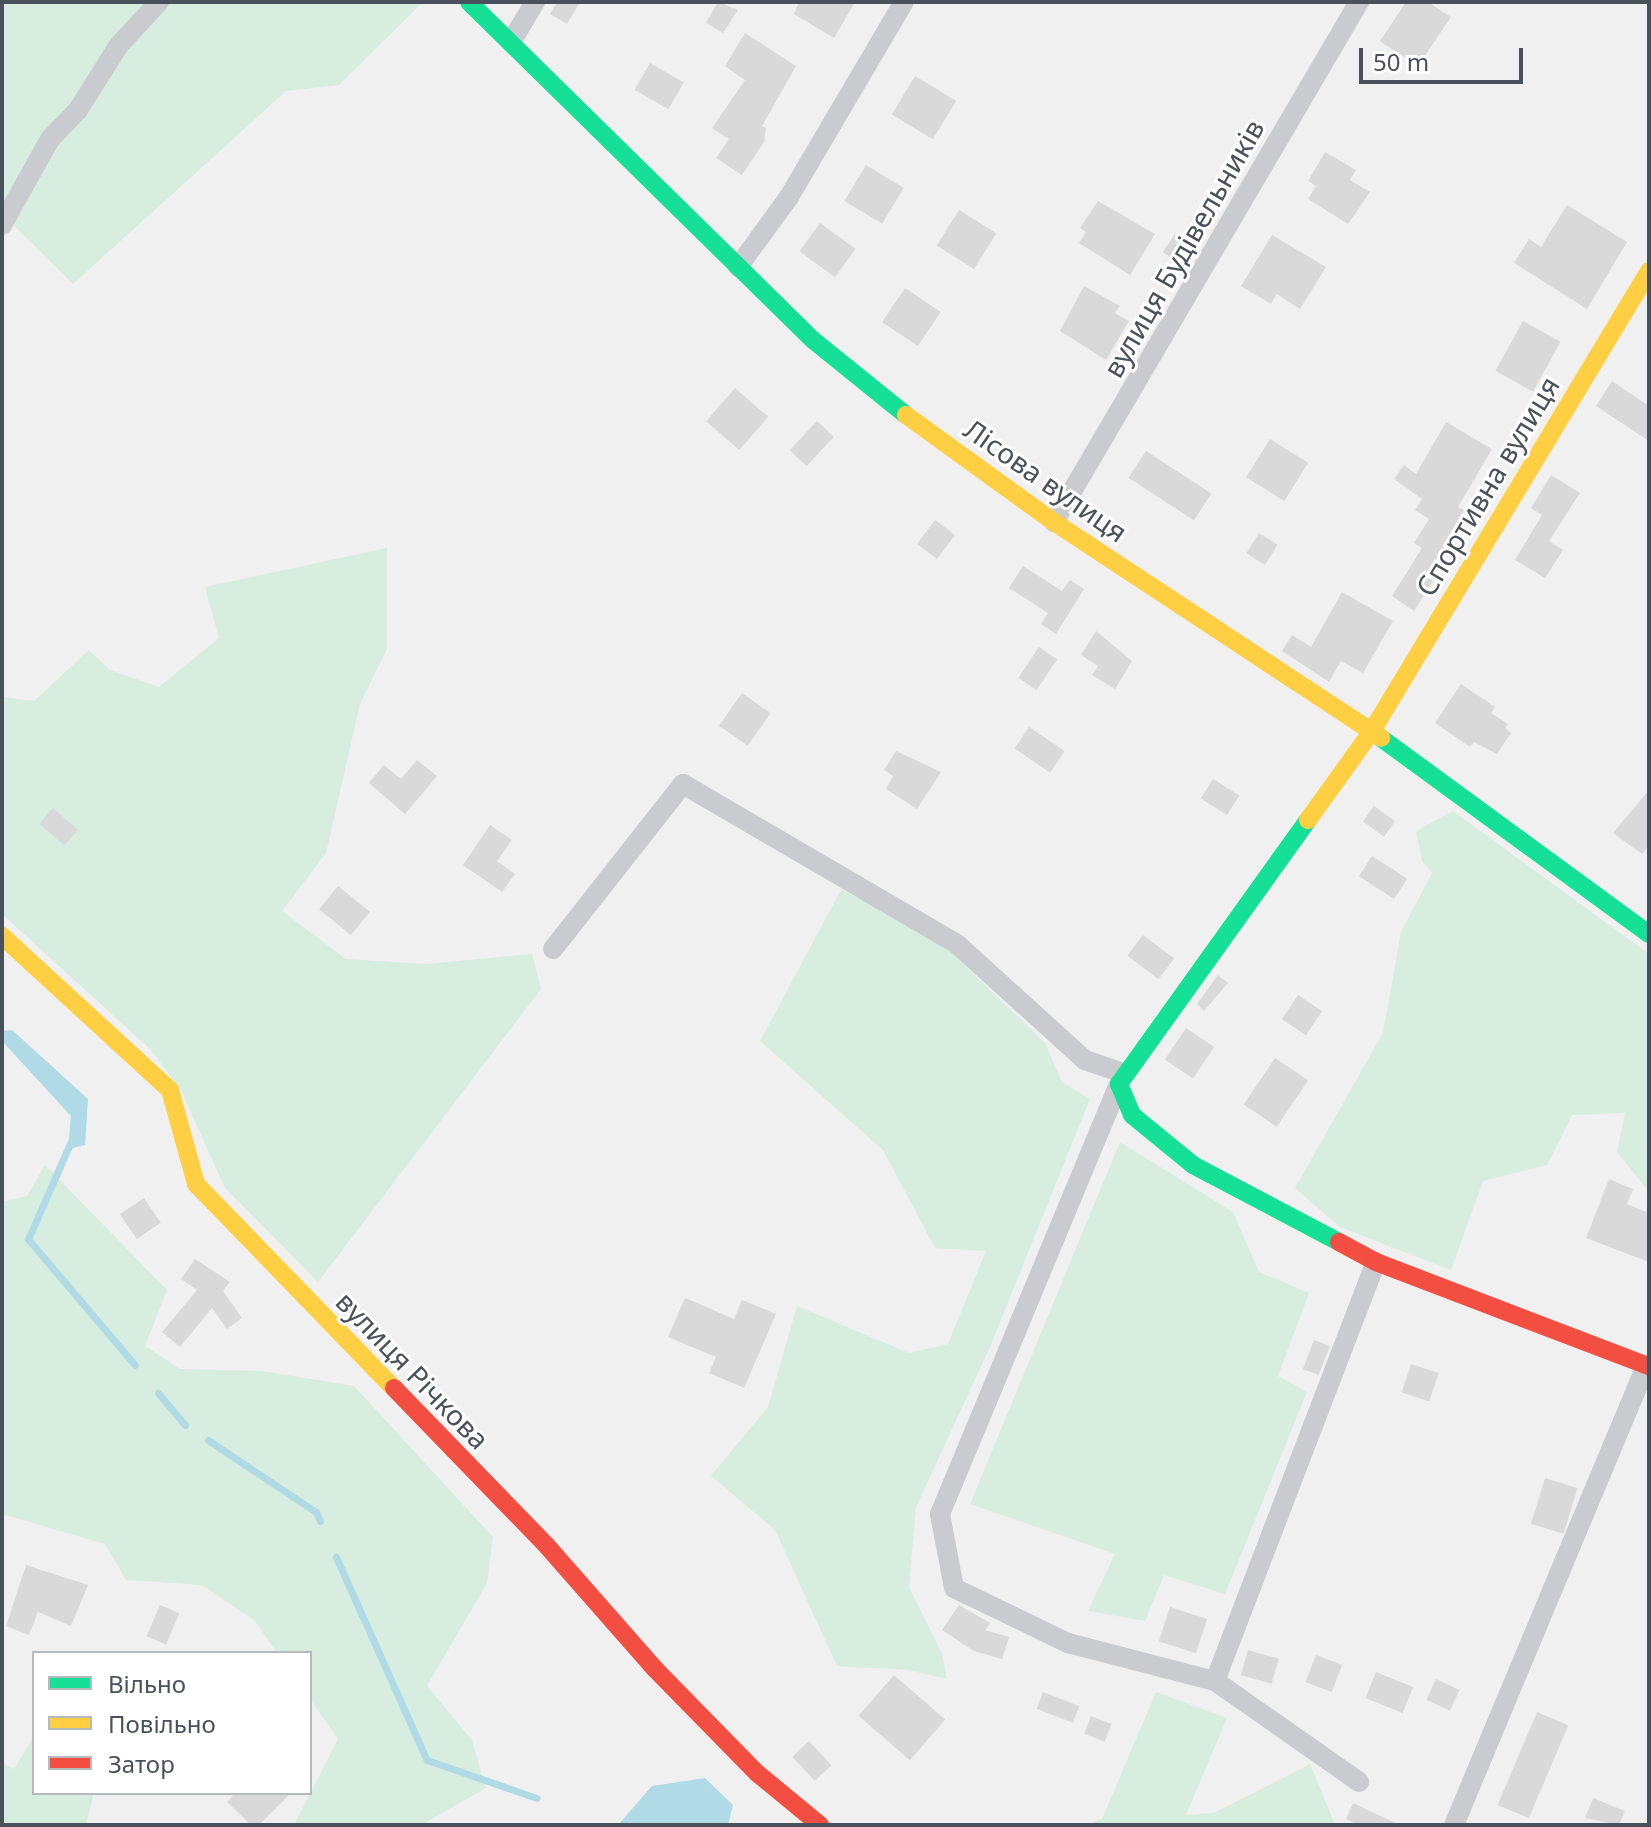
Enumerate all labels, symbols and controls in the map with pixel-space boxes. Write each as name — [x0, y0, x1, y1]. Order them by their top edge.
scale bar — [1363, 32, 1527, 82]
text: 50 m — [1373, 45, 1429, 78]
street label: вулиця Будівельників — [1095, 113, 1271, 383]
street label: Спортивна вулиця — [1408, 370, 1566, 602]
street label: Лісова вулиця — [958, 411, 1134, 549]
street label: вулиця Річкова — [329, 1284, 497, 1456]
legend — [32, 1651, 312, 1795]
text: Вільно — [108, 1667, 186, 1700]
text: Повільно — [108, 1707, 216, 1740]
text: Затор — [108, 1747, 175, 1780]

